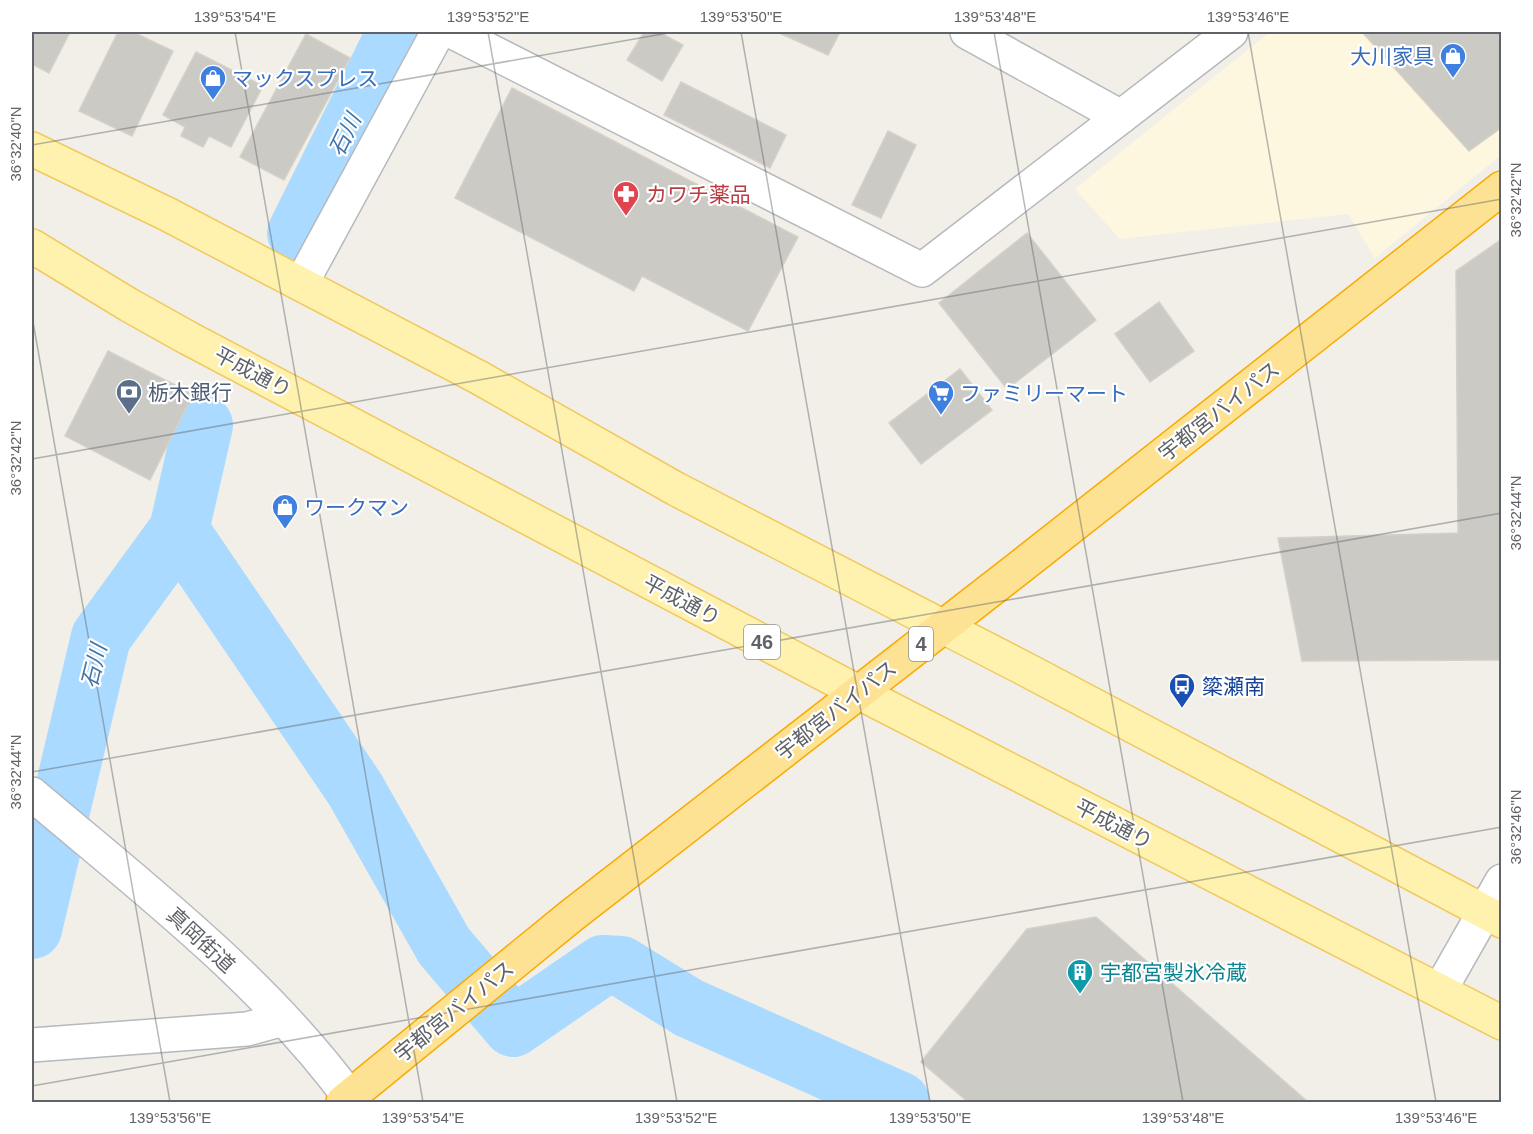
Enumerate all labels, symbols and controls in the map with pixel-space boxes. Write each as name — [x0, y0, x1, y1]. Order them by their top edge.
text: 139°53'54"E — [194, 8, 276, 25]
text: 139°53'52"E — [447, 8, 529, 25]
text: 139°53'50"E — [700, 8, 782, 25]
text: 139°53'48"E — [954, 8, 1036, 25]
text: 139°53'46"E — [1207, 8, 1289, 25]
shop icon: 大川家具 — [1438, 41, 1468, 79]
place label: 大川家具 — [1350, 45, 1434, 68]
shop icon: マックスプレス — [198, 63, 228, 101]
place label: マックスプレス — [232, 67, 378, 90]
text: 36°32'40"N — [7, 106, 24, 182]
water label: 石川 — [324, 108, 367, 160]
text: 36°32'42"N — [1507, 162, 1524, 238]
pharmacy icon: カワチ薬品 — [611, 179, 641, 217]
place label: カワチ薬品 — [646, 183, 751, 206]
street label: 平成通り — [211, 342, 295, 402]
street label: 宇都宮バイパス — [1154, 357, 1284, 465]
bank icon: 栃木銀行 — [114, 377, 144, 415]
supermarket icon: ファミリーマート — [926, 378, 956, 416]
place label: 栃木銀行 — [148, 381, 232, 404]
place label: ファミリーマート — [960, 382, 1128, 405]
text: 36°32'42"N — [7, 420, 24, 496]
text: 36°32'44"N — [1507, 475, 1524, 551]
shop icon: ワークマン — [270, 492, 300, 530]
place label: ワークマン — [304, 496, 409, 519]
street label: 平成通り — [640, 570, 724, 630]
road number: 46 — [744, 625, 780, 659]
road number: 4 — [909, 627, 933, 661]
water label: 石川 — [77, 640, 112, 690]
street label: 宇都宮バイパス — [771, 656, 901, 764]
bus stop icon: 簗瀬南 — [1167, 671, 1197, 709]
place label: 簗瀬南 — [1202, 675, 1265, 698]
text: 36°32'44"N — [7, 734, 24, 810]
text: 36°32'46"N — [1507, 789, 1524, 865]
street label: 平成通り — [1071, 795, 1157, 853]
street label: 真岡街道 — [162, 903, 240, 977]
street label: 宇都宮バイパス — [390, 956, 518, 1066]
building icon: 宇都宮製氷冷蔵 — [1065, 957, 1095, 995]
place label: 宇都宮製氷冷蔵 — [1100, 961, 1247, 984]
text: 139°53'56"E — [129, 1109, 211, 1126]
text: 139°53'54"E — [382, 1109, 464, 1126]
text: 139°53'52"E — [635, 1109, 717, 1126]
text: 139°53'50"E — [889, 1109, 971, 1126]
text: 139°53'48"E — [1142, 1109, 1224, 1126]
text: 139°53'46"E — [1395, 1109, 1477, 1126]

